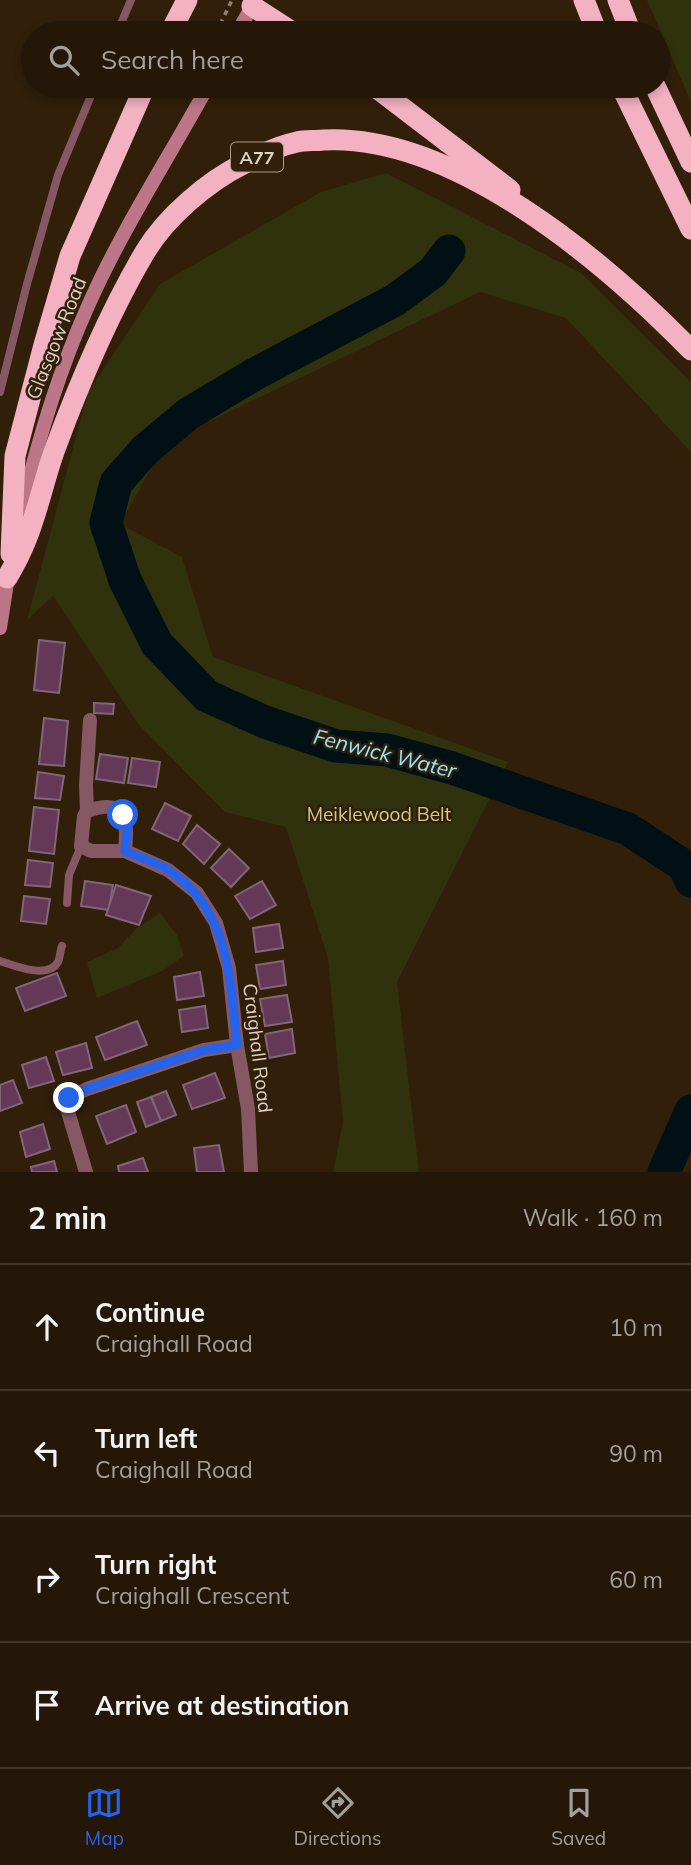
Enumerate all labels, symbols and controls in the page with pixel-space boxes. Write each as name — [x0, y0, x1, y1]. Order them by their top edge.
search box — [21, 21, 670, 98]
icon: search — [45, 41, 83, 79]
text: Search here — [101, 43, 244, 76]
road number: A77 — [231, 142, 283, 172]
street label: Glasgow Road — [21, 273, 91, 403]
water label: Fenwick Water — [311, 723, 460, 784]
route start — [107, 799, 138, 830]
park label: Meiklewood Belt — [307, 802, 452, 826]
street label: Craighall Road — [238, 982, 278, 1114]
route end — [53, 1082, 84, 1113]
text: 2 min — [28, 1199, 107, 1237]
text: Walk · 160 m — [523, 1203, 663, 1232]
text: Continue — [95, 1296, 205, 1329]
icon: ahead — [28, 1308, 66, 1346]
text: 10 m — [609, 1313, 663, 1342]
text: Craighall Road — [95, 1329, 253, 1358]
text: Turn left — [95, 1422, 197, 1455]
icon: left — [28, 1434, 66, 1472]
text: 90 m — [609, 1439, 663, 1468]
text: Craighall Road — [95, 1455, 253, 1484]
text: Turn right — [95, 1548, 216, 1581]
icon: right — [28, 1560, 66, 1598]
text: 60 m — [609, 1565, 663, 1594]
text: Craighall Crescent — [95, 1581, 289, 1610]
icon: arrive — [28, 1686, 66, 1724]
text: Arrive at destination — [95, 1689, 350, 1722]
tab: Map — [85, 1784, 124, 1850]
tab: Directions — [294, 1784, 382, 1850]
tab: Saved — [551, 1784, 606, 1850]

